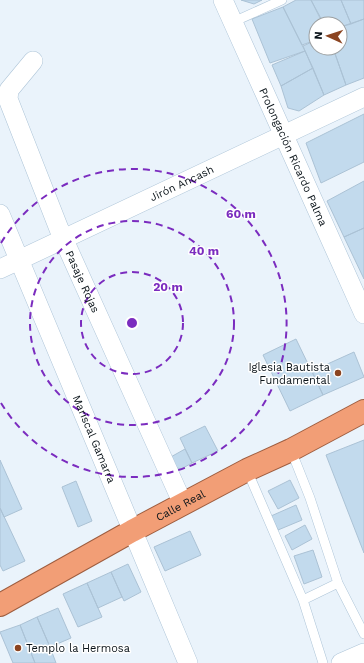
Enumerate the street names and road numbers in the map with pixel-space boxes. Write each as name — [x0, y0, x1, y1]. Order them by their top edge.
street label: Prolongación Ricardo Palma — [257, 86, 330, 228]
street label: Jirón Ancash — [148, 162, 216, 204]
street label: Pasaje Rojas — [63, 248, 102, 315]
street label: Mariscal Gamarra — [70, 393, 118, 485]
street label: Calle Real — [154, 487, 208, 524]

